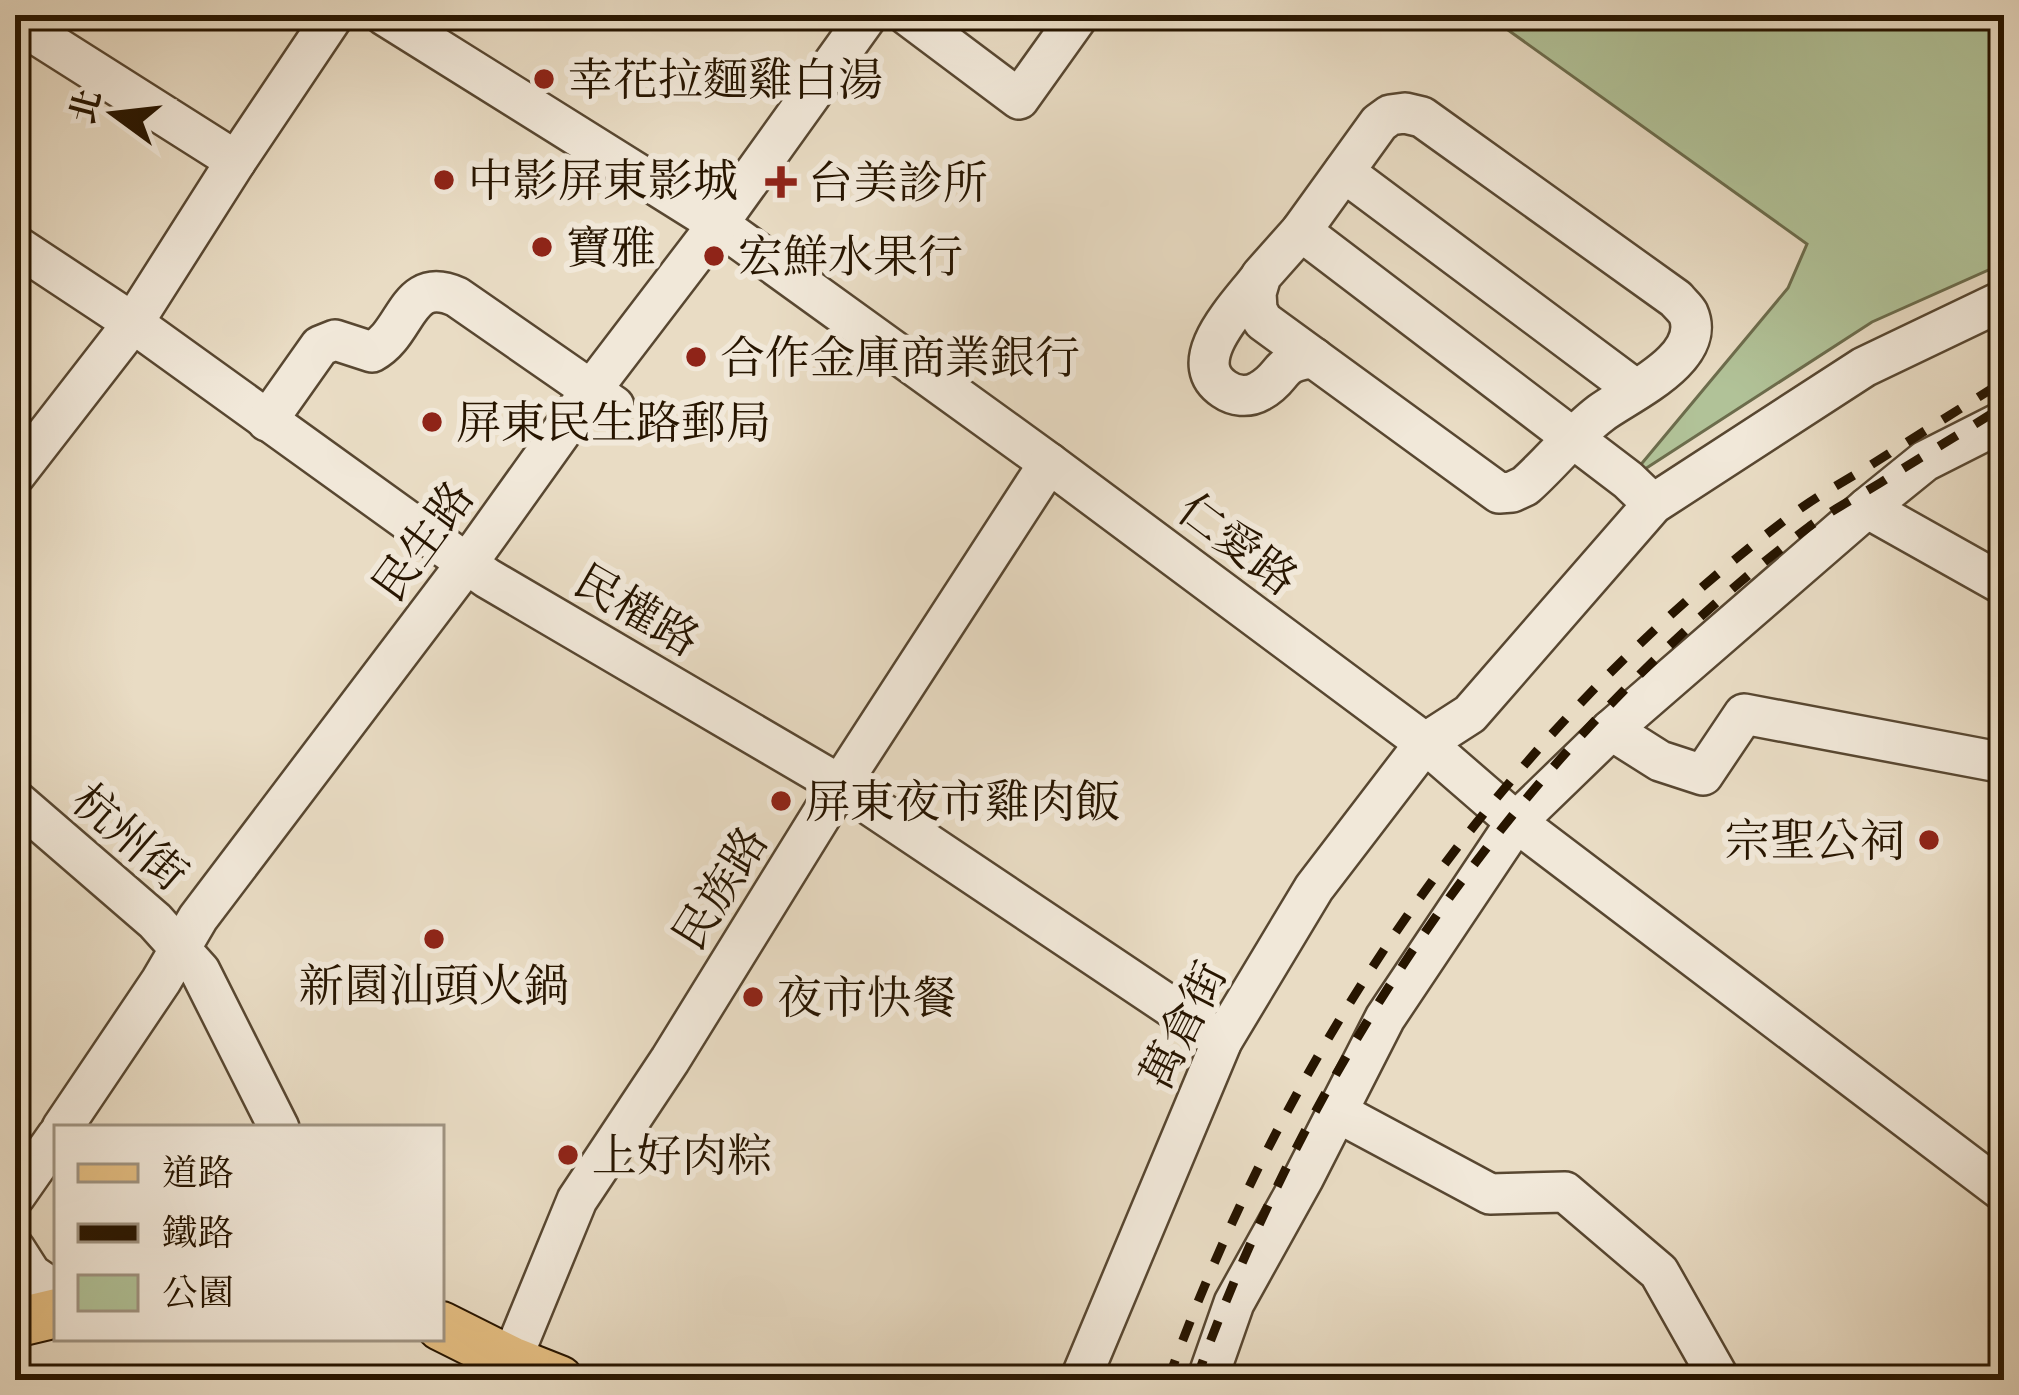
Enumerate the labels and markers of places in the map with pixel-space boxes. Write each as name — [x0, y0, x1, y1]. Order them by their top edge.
place label: 幸花拉麵雞白湯 — [568, 52, 883, 107]
marker: 幸花拉麵雞白湯 — [531, 66, 557, 92]
place label: 中影屏東影城 — [468, 153, 738, 208]
place label: 台美診所 — [808, 155, 988, 210]
marker: 台美診所 — [765, 166, 797, 198]
marker: 中影屏東影城 — [431, 167, 457, 193]
place label: 寶雅 — [566, 220, 656, 275]
place label: 宏鮮水果行 — [738, 229, 963, 284]
marker: 寶雅 — [529, 234, 555, 260]
marker: 宏鮮水果行 — [701, 243, 727, 269]
place label: 合作金庫商業銀行 — [720, 330, 1080, 385]
marker: 合作金庫商業銀行 — [683, 344, 709, 370]
place label: 屏東民生路郵局 — [456, 395, 771, 450]
marker: 屏東民生路郵局 — [419, 409, 445, 435]
place label: 屏東夜市雞肉飯 — [805, 774, 1120, 829]
marker: 屏東夜市雞肉飯 — [768, 788, 794, 814]
place label: 宗聖公祠 — [1725, 813, 1905, 868]
marker: 宗聖公祠 — [1916, 827, 1942, 853]
marker: 新園汕頭火鍋 — [421, 926, 447, 952]
place label: 新園汕頭火鍋 — [299, 958, 569, 1013]
place label: 夜市快餐 — [777, 970, 957, 1025]
marker: 夜市快餐 — [740, 984, 766, 1010]
place label: 上好肉粽 — [592, 1128, 772, 1183]
marker: 上好肉粽 — [555, 1142, 581, 1168]

